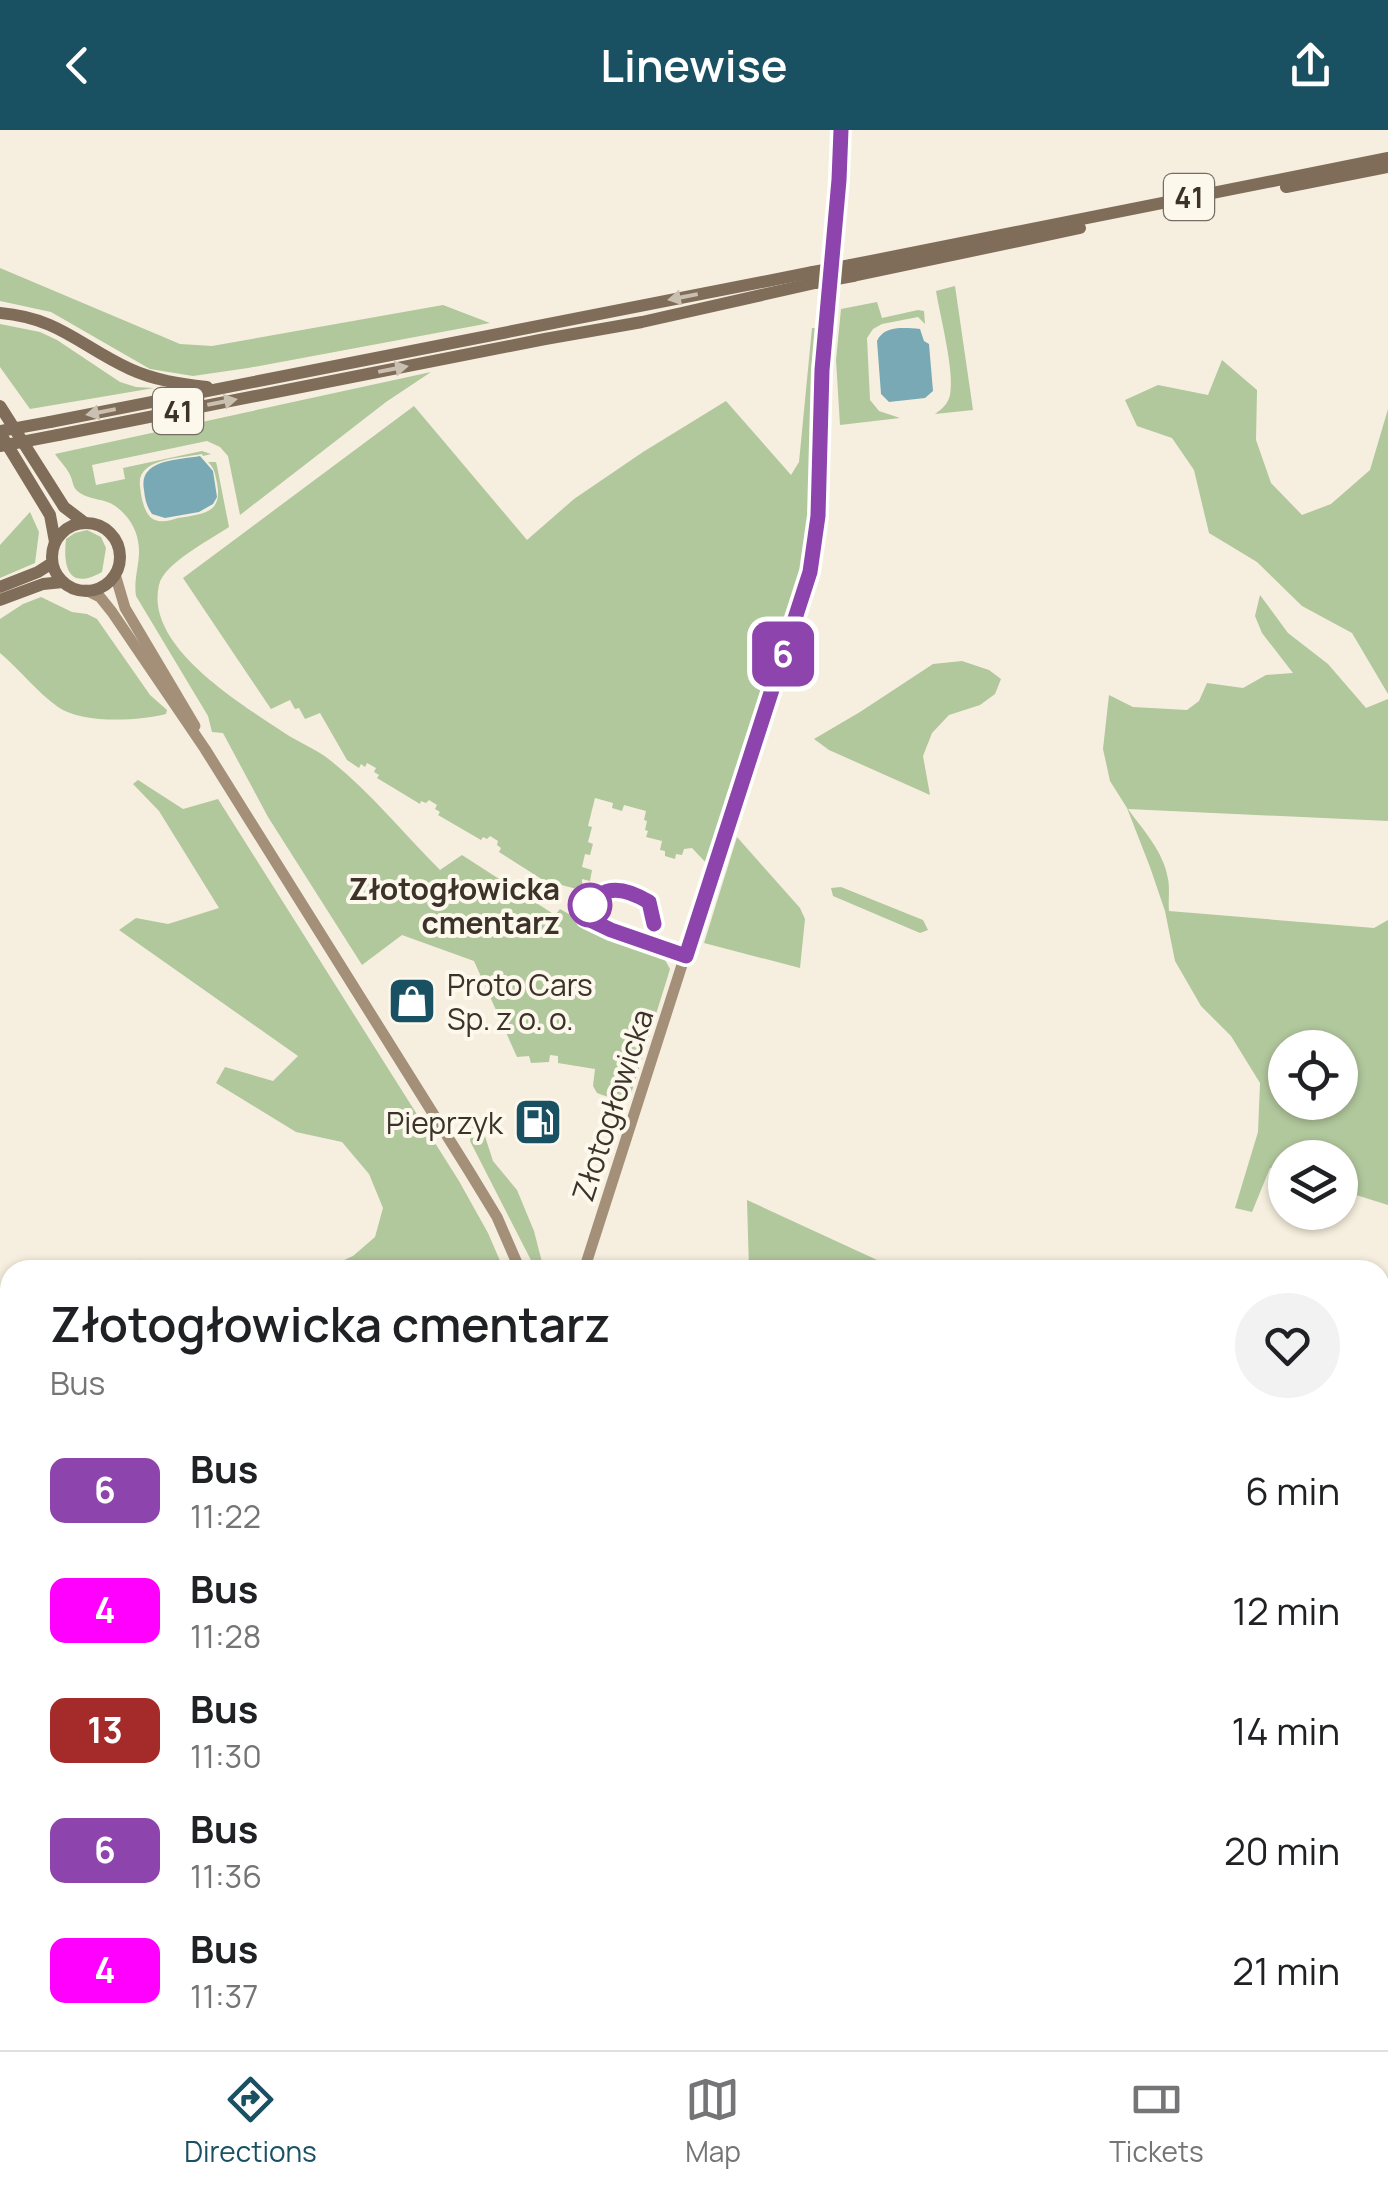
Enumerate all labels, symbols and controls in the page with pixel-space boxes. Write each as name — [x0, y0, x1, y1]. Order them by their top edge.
text: Linewise — [600, 34, 788, 96]
icon: back — [50, 38, 105, 93]
icon: share — [1283, 38, 1338, 93]
road number: 41 — [1164, 174, 1214, 220]
one-way arrow — [667, 290, 698, 306]
one-way arrow — [377, 360, 408, 376]
road number: 41 — [153, 388, 203, 434]
one-way arrow — [207, 394, 238, 410]
one-way arrow — [85, 404, 116, 420]
line badge: 6 — [750, 622, 816, 686]
text: 6 — [772, 630, 794, 678]
place label: Złotogłowicka cmentarz — [349, 868, 560, 943]
marker: Złotogłowicka cmentarz — [569, 884, 611, 926]
place label: Proto Cars Sp. z o. o. — [447, 964, 593, 1039]
shop icon: Proto Cars Sp. z o. o. — [386, 975, 438, 1027]
street label: Złotogłowicka — [562, 1004, 662, 1206]
map controls — [1268, 1030, 1358, 1230]
button: locate — [1268, 1030, 1358, 1120]
fuel station icon: Pieprzyk — [512, 1096, 564, 1148]
place label: Pieprzyk — [386, 1102, 504, 1143]
button: layers — [1268, 1140, 1358, 1230]
text: Złotogłowicka cmentarz — [50, 1291, 610, 1356]
button: heart — [1235, 1293, 1340, 1398]
text: Bus — [50, 1361, 105, 1405]
text: Bus — [190, 1442, 258, 1494]
text: 6 min — [1245, 1464, 1340, 1516]
text: 6 — [94, 1466, 116, 1514]
text: 11:22 — [190, 1494, 261, 1538]
text: Bus — [190, 1562, 258, 1614]
text: 12 min — [1232, 1584, 1340, 1636]
text: 4 — [94, 1586, 116, 1634]
text: 11:28 — [190, 1614, 261, 1658]
text: Bus — [190, 1682, 258, 1734]
text: 14 min — [1232, 1704, 1340, 1756]
text: 13 — [87, 1706, 123, 1754]
text: 11:30 — [190, 1734, 262, 1778]
text: Bus — [190, 1802, 258, 1854]
text: 20 min — [1224, 1824, 1340, 1876]
text: 6 — [94, 1826, 116, 1874]
text: 11:36 — [190, 1854, 262, 1898]
text: Bus — [190, 1922, 258, 1974]
text: 21 min — [1232, 1944, 1340, 1996]
text: 4 — [94, 1946, 116, 1994]
text: 11:37 — [190, 1974, 258, 2018]
tab: Directions — [184, 2072, 317, 2170]
tab: Map — [685, 2072, 741, 2170]
tab: Tickets — [1109, 2072, 1204, 2170]

